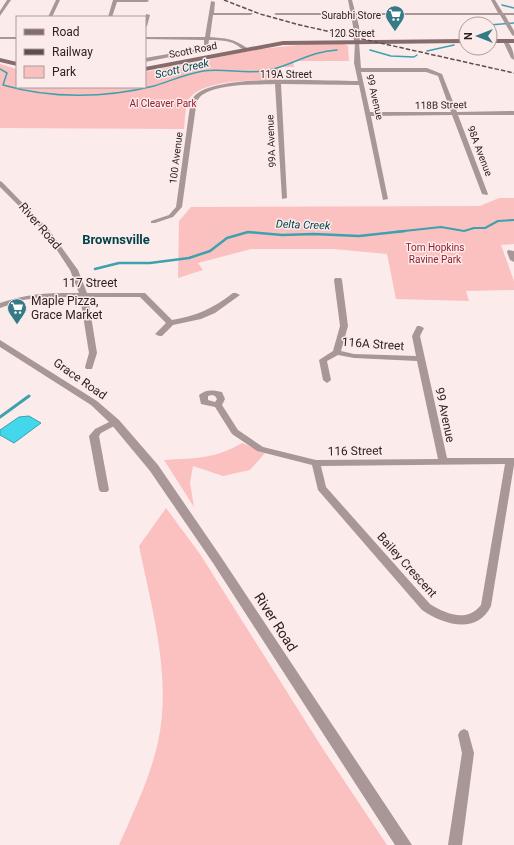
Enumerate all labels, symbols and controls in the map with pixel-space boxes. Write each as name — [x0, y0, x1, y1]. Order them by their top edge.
supermarket icon: Surabhi Store — [384, 4, 406, 32]
place label: Surabhi Store — [321, 10, 381, 21]
legend — [16, 16, 146, 88]
north arrow — [458, 16, 498, 56]
text: Road — [52, 25, 80, 39]
street label: 120 Street — [329, 28, 375, 39]
text: N — [462, 32, 475, 40]
street label: Scott Road — [168, 40, 218, 60]
text: Railway — [52, 45, 93, 59]
water label: Scott Creek — [154, 56, 211, 82]
text: Park — [52, 65, 77, 79]
street label: 119A Street — [260, 69, 312, 80]
street label: 99 Avenue — [364, 73, 386, 121]
park label: Al Cleaver Park — [129, 98, 198, 109]
street label: 118B Street — [415, 99, 467, 111]
street label: 99A Avenue — [264, 114, 278, 168]
street label: 98A Avenue — [465, 124, 495, 178]
street label: 100 Avenue — [167, 132, 185, 184]
street label: River Road — [16, 200, 64, 252]
water label: Delta Creek — [276, 218, 331, 232]
district label: Brownsville — [82, 232, 150, 247]
park label: Tom Hopkins Ravine Park — [405, 242, 465, 265]
street label: 117 Street — [63, 276, 118, 290]
place label: Maple Pizza, Grace Market — [31, 294, 103, 322]
supermarket icon: Maple Pizza, Grace Market — [6, 297, 28, 325]
street label: 116A Street — [341, 335, 405, 353]
street label: Grace Road — [51, 356, 109, 402]
street label: 99 Avenue — [432, 386, 458, 444]
street label: 116 Street — [327, 444, 383, 458]
street label: Bailey Crescent — [374, 530, 440, 600]
street label: River Road — [251, 590, 301, 654]

